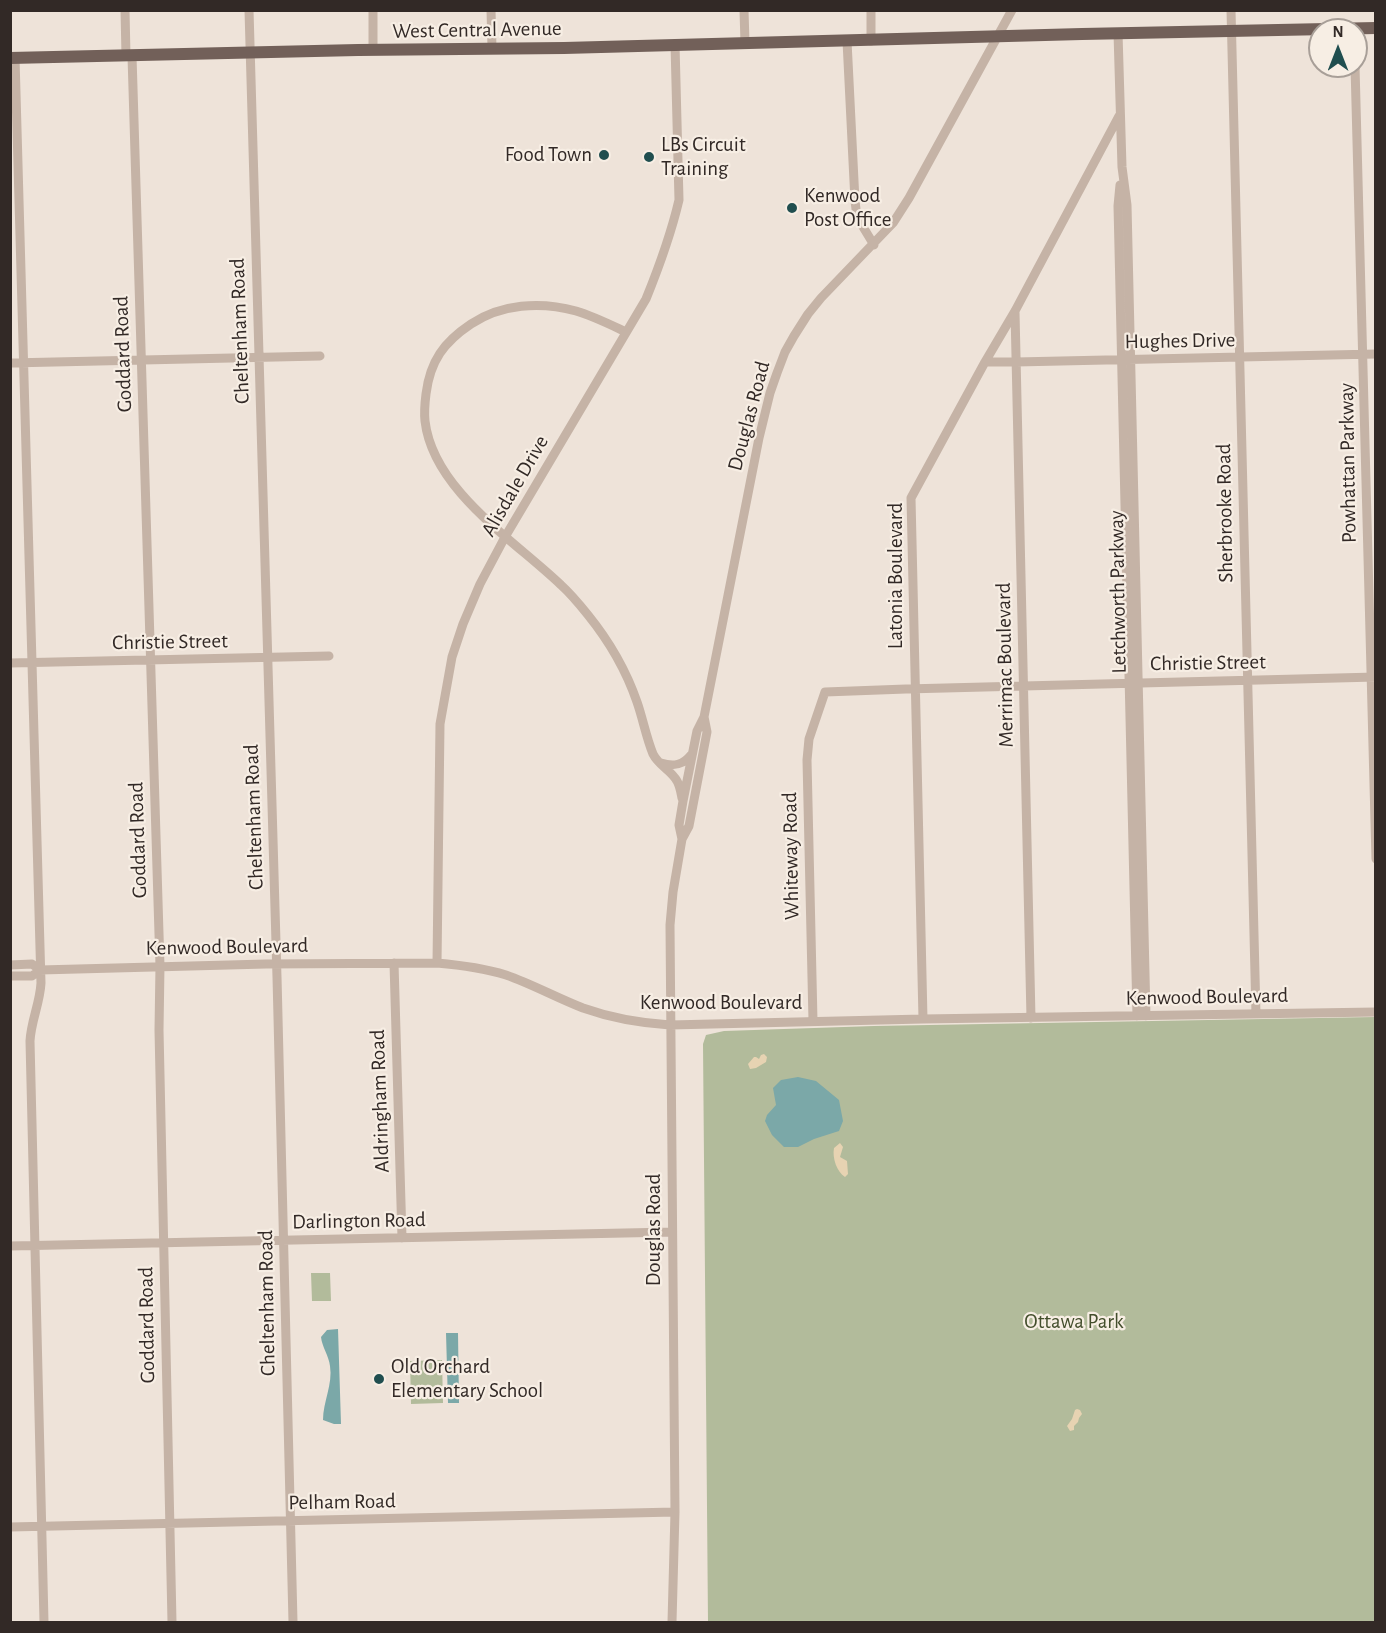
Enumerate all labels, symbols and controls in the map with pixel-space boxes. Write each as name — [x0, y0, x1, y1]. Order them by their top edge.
street label: West Central Avenue — [392, 16, 562, 44]
north arrow — [1308, 18, 1368, 78]
text: N — [1332, 24, 1344, 40]
place label: LBs Circuit Training — [661, 132, 746, 182]
place label: Food Town — [505, 142, 592, 168]
marker: Food Town — [597, 148, 611, 162]
marker: LBs Circuit Training — [642, 150, 656, 164]
place label: Kenwood Post Office — [804, 183, 891, 233]
marker: Kenwood Post Office — [785, 201, 799, 215]
street label: Cheltenham Road — [225, 258, 255, 404]
street label: Goddard Road — [108, 295, 138, 413]
street label: Hughes Drive — [1124, 327, 1236, 355]
street label: Douglas Road — [722, 358, 776, 474]
street label: Powhattan Parkway — [1334, 383, 1362, 543]
street label: Alisdale Drive — [476, 431, 554, 541]
street label: Sherbrooke Road — [1211, 443, 1239, 583]
street label: Latonia Boulevard — [883, 503, 909, 649]
street label: Letchworth Parkway — [1104, 510, 1132, 674]
street label: Merrimac Boulevard — [991, 582, 1019, 748]
street label: Christie Street — [112, 628, 228, 656]
street label: Christie Street — [1150, 649, 1266, 677]
street label: Cheltenham Road — [239, 744, 269, 890]
street label: Goddard Road — [123, 781, 153, 899]
street label: Whiteway Road — [777, 792, 805, 920]
street label: Kenwood Boulevard — [146, 933, 308, 961]
street label: Kenwood Boulevard — [1126, 983, 1288, 1011]
street label: Kenwood Boulevard — [640, 990, 802, 1016]
street label: Aldringham Road — [365, 1029, 395, 1173]
street label: Douglas Road — [641, 1174, 667, 1286]
street label: Darlington Road — [292, 1207, 426, 1235]
street label: Cheltenham Road — [253, 1230, 281, 1376]
street label: Goddard Road — [133, 1266, 161, 1384]
park label: Ottawa Park — [1024, 1309, 1124, 1335]
place label: Old Orchard Elementary School — [391, 1354, 543, 1404]
marker: Old Orchard Elementary School — [372, 1372, 386, 1386]
street label: Pelham Road — [288, 1488, 396, 1516]

